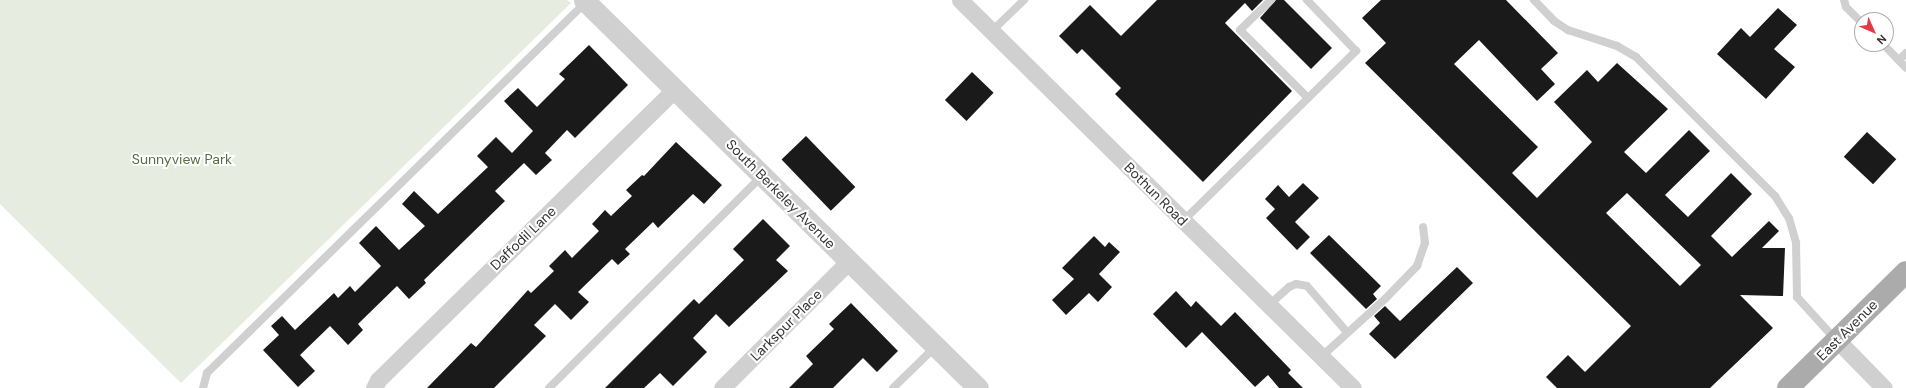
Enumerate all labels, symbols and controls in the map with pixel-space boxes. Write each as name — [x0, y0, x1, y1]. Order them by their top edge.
north arrow — [1854, 12, 1894, 52]
text: N — [1874, 32, 1890, 48]
street label: South Berkeley Avenue — [723, 136, 839, 252]
park label: Sunnyview Park — [132, 151, 232, 167]
street label: Bothun Road — [1121, 159, 1191, 229]
street label: Daffodil Lane — [487, 203, 559, 273]
street label: Larkspur Place — [747, 286, 825, 364]
street label: East Avenue — [1813, 296, 1881, 364]

